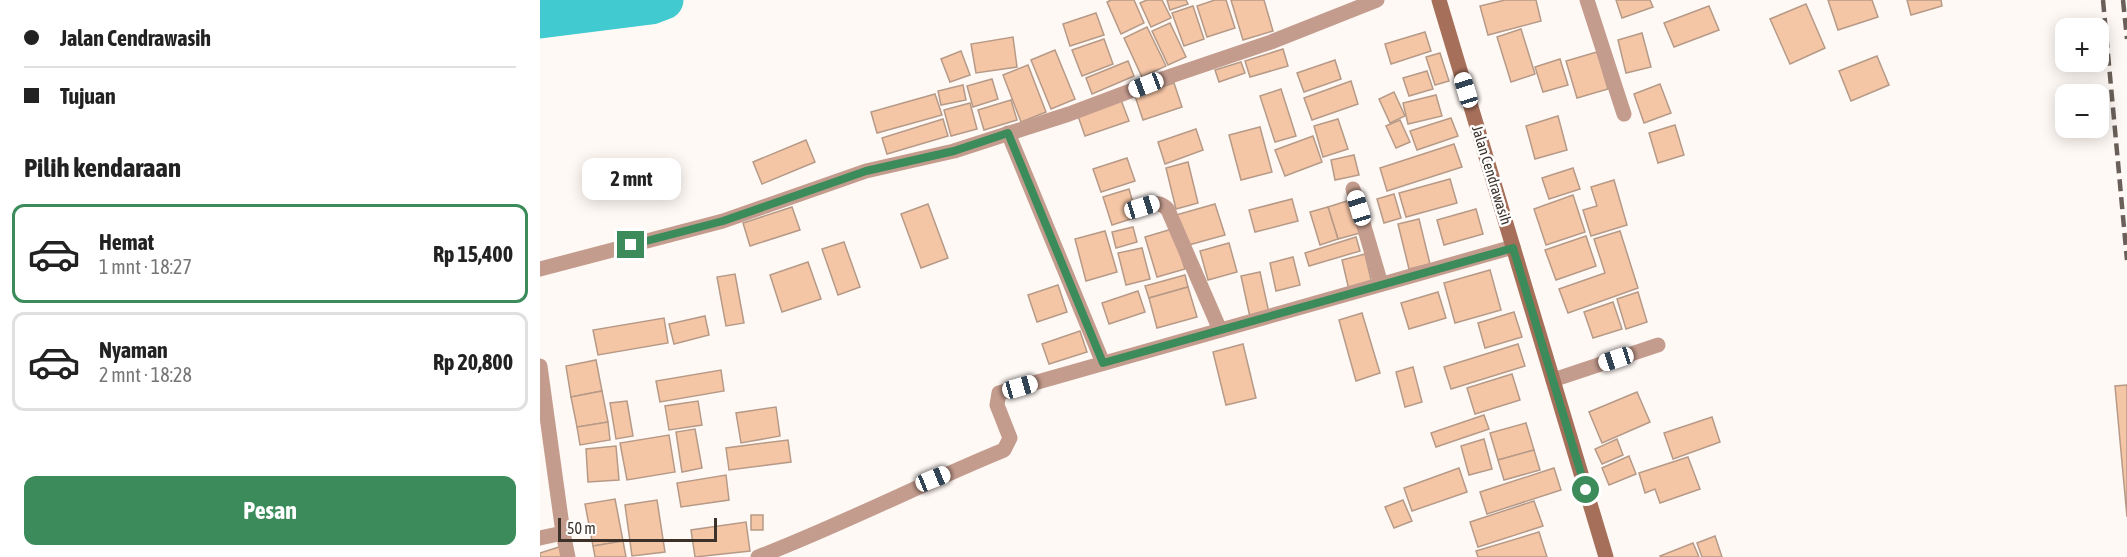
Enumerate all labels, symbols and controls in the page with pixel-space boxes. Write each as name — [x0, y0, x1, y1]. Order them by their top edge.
map controls — [2055, 18, 2109, 138]
button: + — [2055, 18, 2109, 72]
text: Jalan Cendrawasih — [60, 25, 211, 51]
car — [1126, 70, 1166, 100]
car — [1452, 70, 1480, 110]
text: Tujuan — [60, 83, 116, 109]
button: − — [2055, 84, 2109, 138]
street label: Jalan Cendrawasih — [1469, 123, 1515, 227]
text: Pilih kendaraan — [24, 152, 181, 183]
callout: 2 mnt — [582, 158, 680, 200]
text: 2 mnt — [611, 167, 653, 190]
car — [1345, 188, 1373, 228]
car — [1122, 193, 1162, 221]
icon: car — [27, 227, 81, 281]
text: Hemat — [99, 229, 154, 255]
route end — [617, 231, 644, 258]
text: Rp 15,400 — [433, 241, 513, 267]
text: 1 mnt · 18:27 — [99, 255, 192, 278]
icon: car — [27, 335, 81, 389]
text: Nyaman — [99, 337, 168, 363]
car — [1596, 345, 1636, 373]
text: Rp 20,800 — [433, 349, 513, 375]
text: 2 mnt · 18:28 — [99, 363, 192, 386]
car — [1000, 373, 1040, 401]
car — [913, 464, 953, 494]
button: Pesan — [24, 476, 516, 545]
route start — [1572, 476, 1599, 503]
scale bar — [558, 515, 717, 542]
text: 50 m — [567, 519, 596, 537]

